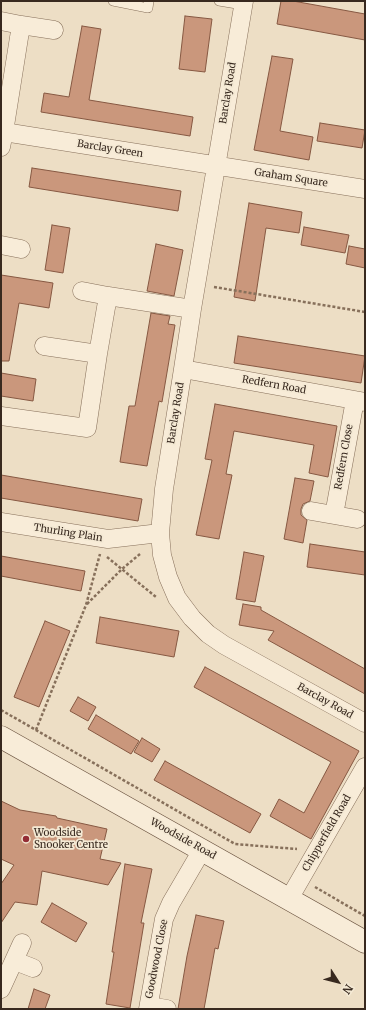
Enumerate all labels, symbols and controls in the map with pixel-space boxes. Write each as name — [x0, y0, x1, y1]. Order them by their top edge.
street label: Barclay Road — [217, 61, 239, 125]
street label: Barclay Green — [76, 138, 144, 160]
street label: Graham Square — [253, 166, 329, 190]
street label: Redfern Road — [241, 373, 307, 397]
street label: Barclay Road — [165, 381, 187, 445]
street label: Redfern Close — [332, 423, 356, 491]
street label: Thurling Plain — [33, 522, 103, 544]
street label: Barclay Road — [295, 681, 355, 721]
street label: Chipperfield Road — [300, 793, 354, 873]
street label: Woodside Road — [148, 816, 218, 862]
place label: Woodside Snooker Centre — [34, 827, 108, 850]
marker: Woodside Snooker Centre — [21, 834, 31, 844]
street label: Goodwood Close — [143, 918, 171, 1000]
north arrow — [318, 962, 358, 1002]
text: N — [339, 981, 356, 997]

